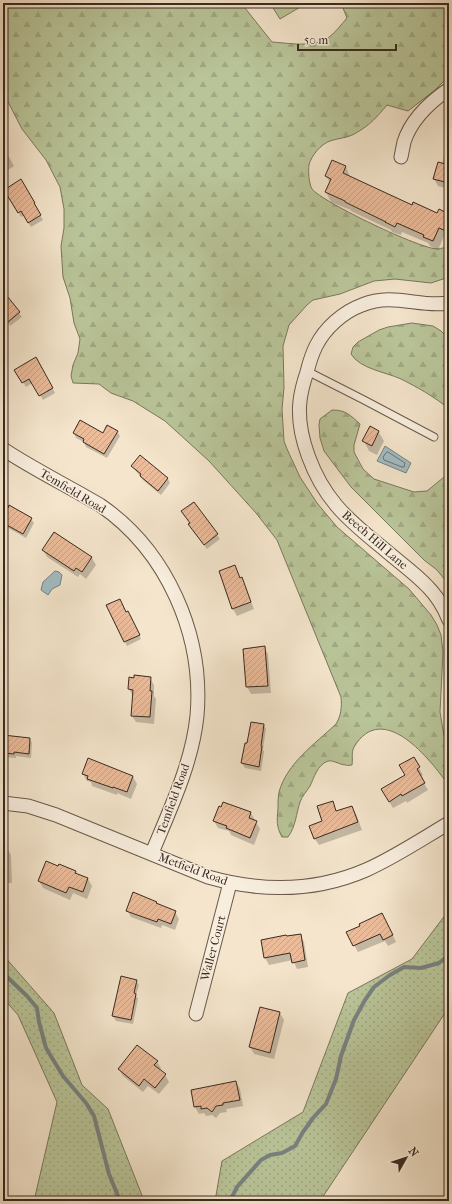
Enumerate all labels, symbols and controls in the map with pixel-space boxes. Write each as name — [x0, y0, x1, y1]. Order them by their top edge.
scale bar — [298, 26, 396, 52]
text: 50 m — [304, 33, 328, 47]
street label: Temfield Road — [37, 466, 109, 516]
street label: Beech Hill Lane — [339, 508, 411, 572]
street label: Temfield Road — [154, 761, 192, 836]
street label: Metfield Road — [156, 850, 230, 888]
street label: Waller Court — [197, 913, 229, 983]
north arrow — [386, 1138, 426, 1178]
text: N — [406, 1145, 421, 1160]

